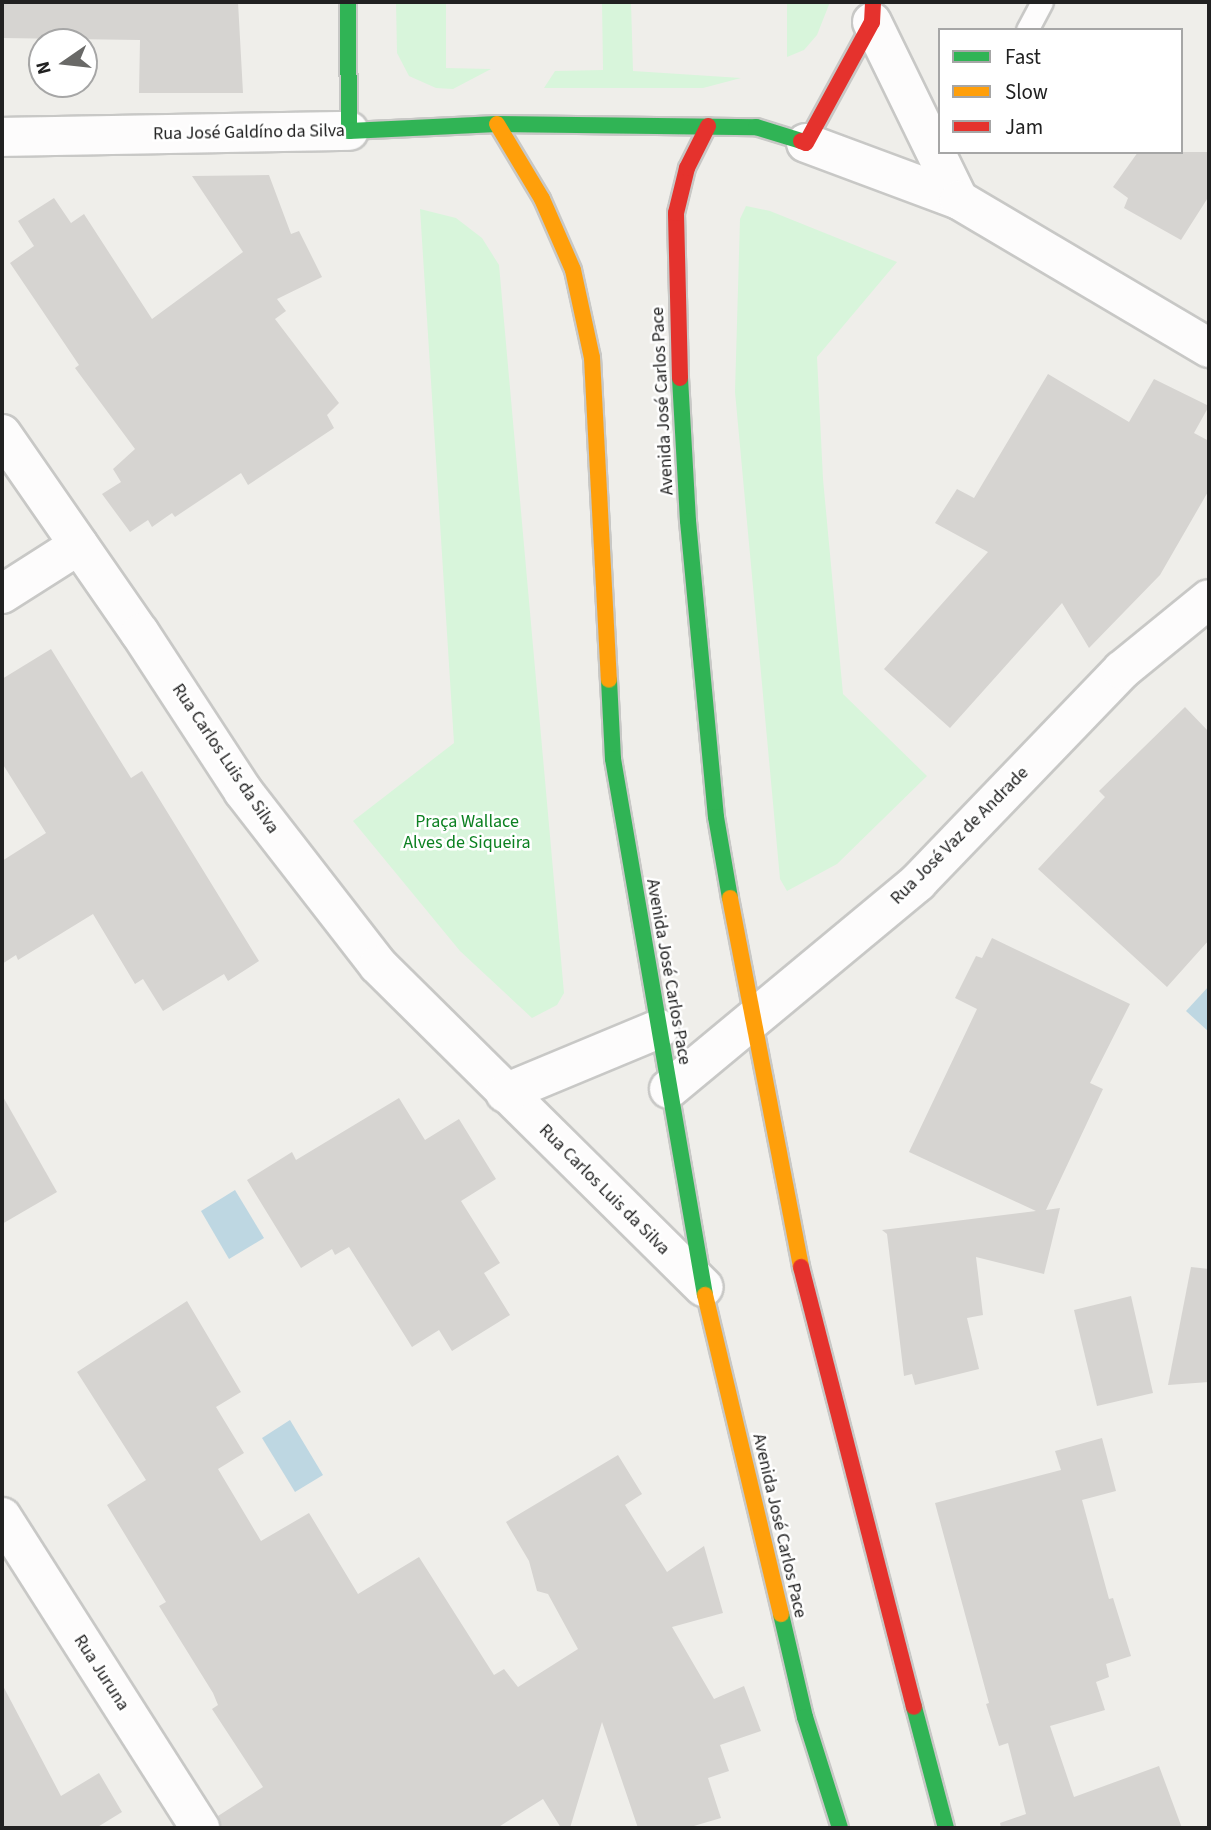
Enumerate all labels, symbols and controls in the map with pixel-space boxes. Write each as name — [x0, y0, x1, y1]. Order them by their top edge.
north arrow — [28, 28, 98, 98]
legend — [938, 28, 1183, 154]
text: Fast — [1005, 42, 1041, 72]
text: N — [29, 58, 59, 77]
text: Slow — [1005, 77, 1048, 107]
text: Jam — [1005, 112, 1043, 142]
street label: Rua José Galdíno da Silva — [153, 121, 345, 145]
street label: Avenida José Carlos Pace — [647, 306, 679, 496]
street label: Rua Carlos Luis da Silva — [167, 680, 283, 838]
street label: Rua José Vaz de Andrade — [887, 763, 1033, 909]
park label: Praça Wallace Alves de Siqueira — [403, 812, 531, 854]
street label: Avenida José Carlos Pace — [641, 877, 695, 1067]
street label: Rua Carlos Luis da Silva — [534, 1120, 674, 1260]
street label: Avenida José Carlos Pace — [747, 1432, 811, 1620]
street label: Rua Juruna — [69, 1631, 133, 1715]

